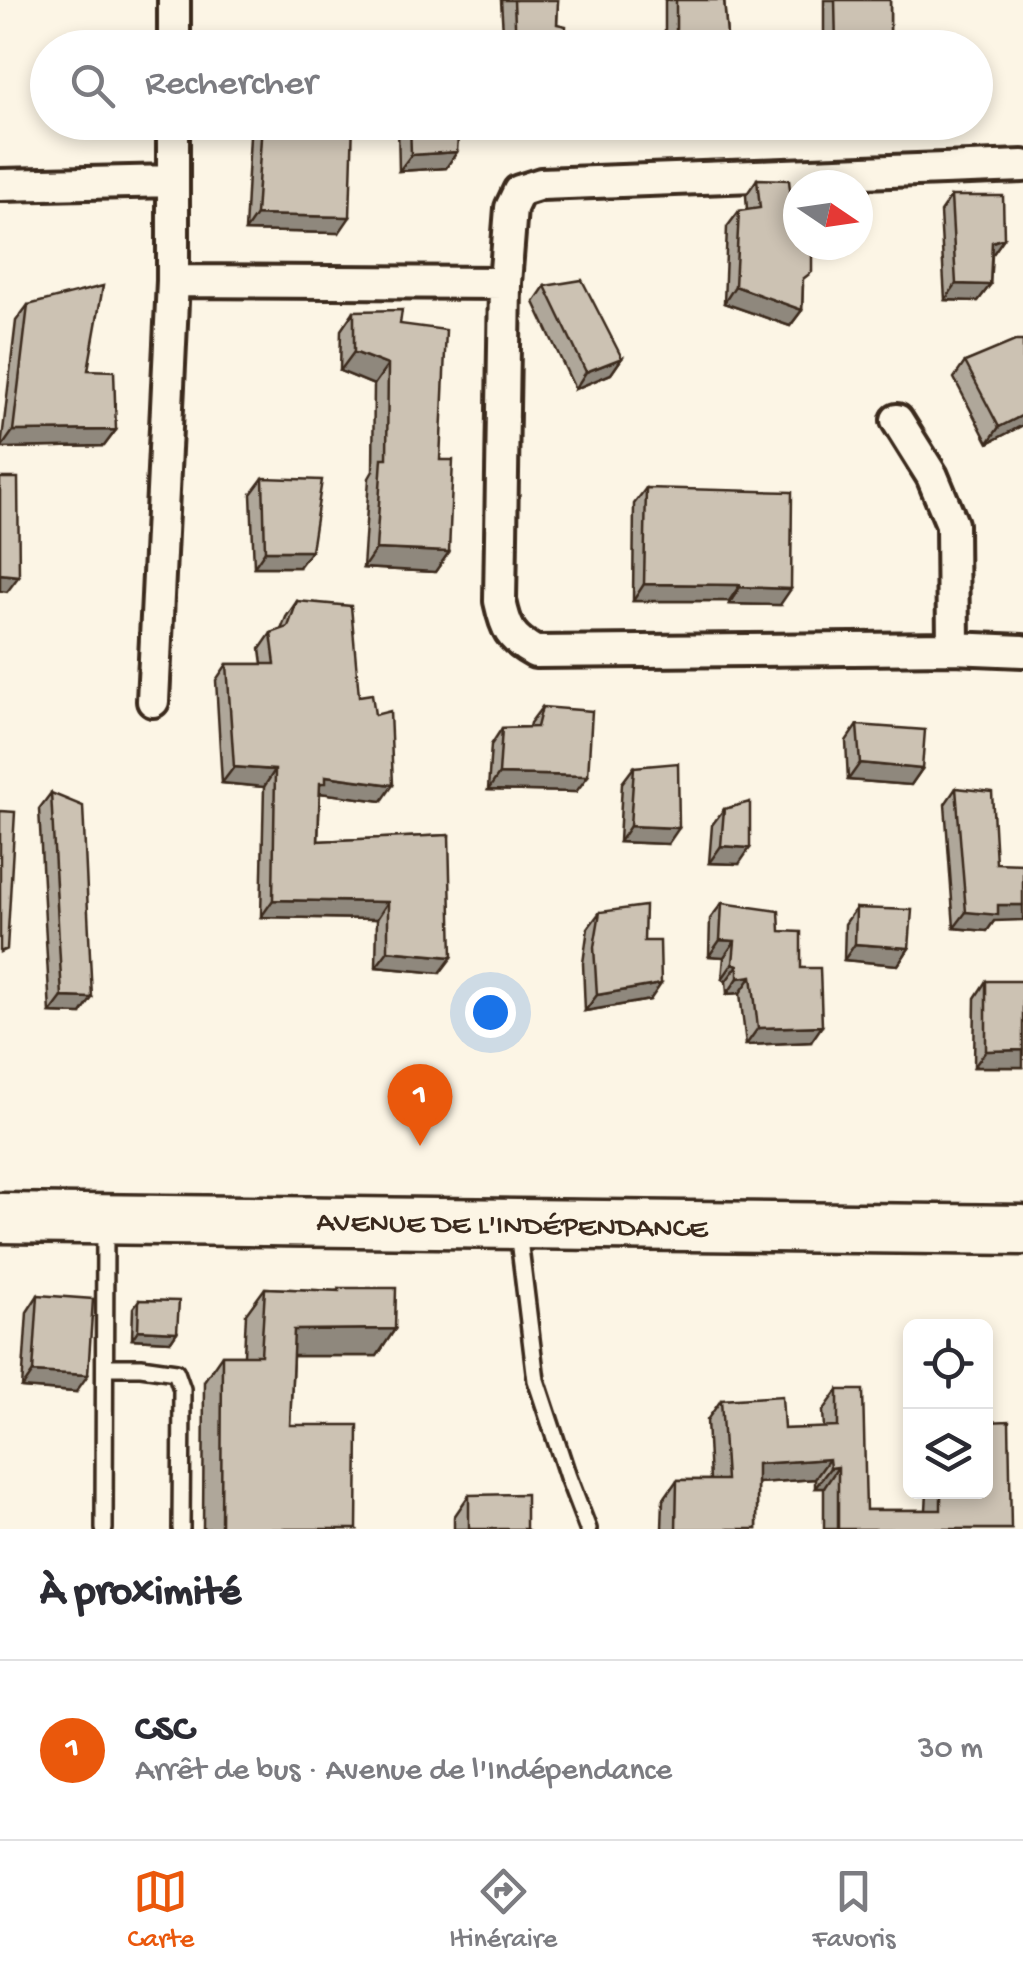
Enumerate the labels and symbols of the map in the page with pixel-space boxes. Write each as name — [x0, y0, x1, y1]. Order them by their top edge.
north arrow — [783, 170, 873, 260]
your location — [465, 987, 516, 1038]
pin: 1 — [388, 1064, 452, 1146]
street label: AVENUE DE L'INDÉPENDANCE — [316, 1207, 709, 1248]

